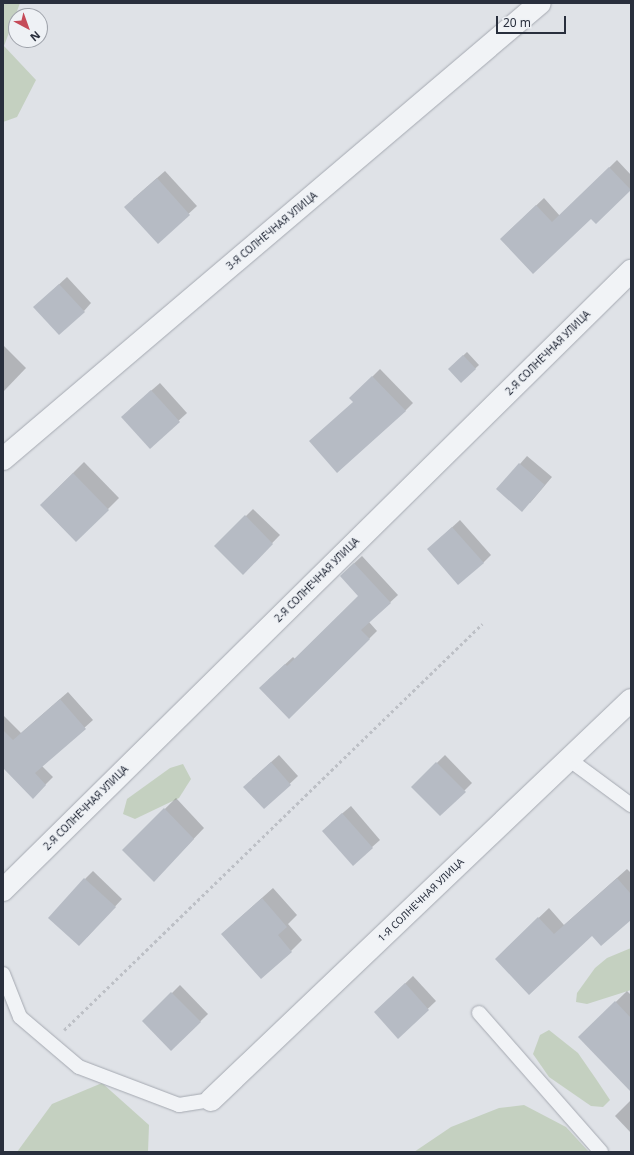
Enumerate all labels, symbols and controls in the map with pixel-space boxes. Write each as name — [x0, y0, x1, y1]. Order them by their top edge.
north arrow — [8, 8, 48, 48]
scale bar — [498, 8, 568, 34]
text: 20 m — [503, 14, 531, 31]
text: N — [27, 28, 44, 45]
street label: 3-Я СОЛНЕЧНАЯ УЛИЦА — [224, 190, 320, 272]
street label: 2-Я СОЛНЕЧНАЯ УЛИЦА — [503, 308, 593, 398]
street label: 2-Я СОЛНЕЧНАЯ УЛИЦА — [272, 535, 362, 625]
street label: 2-Я СОЛНЕЧНАЯ УЛИЦА — [41, 763, 131, 853]
street label: 1-Я СОЛНЕЧНАЯ УЛИЦА — [376, 856, 466, 944]

